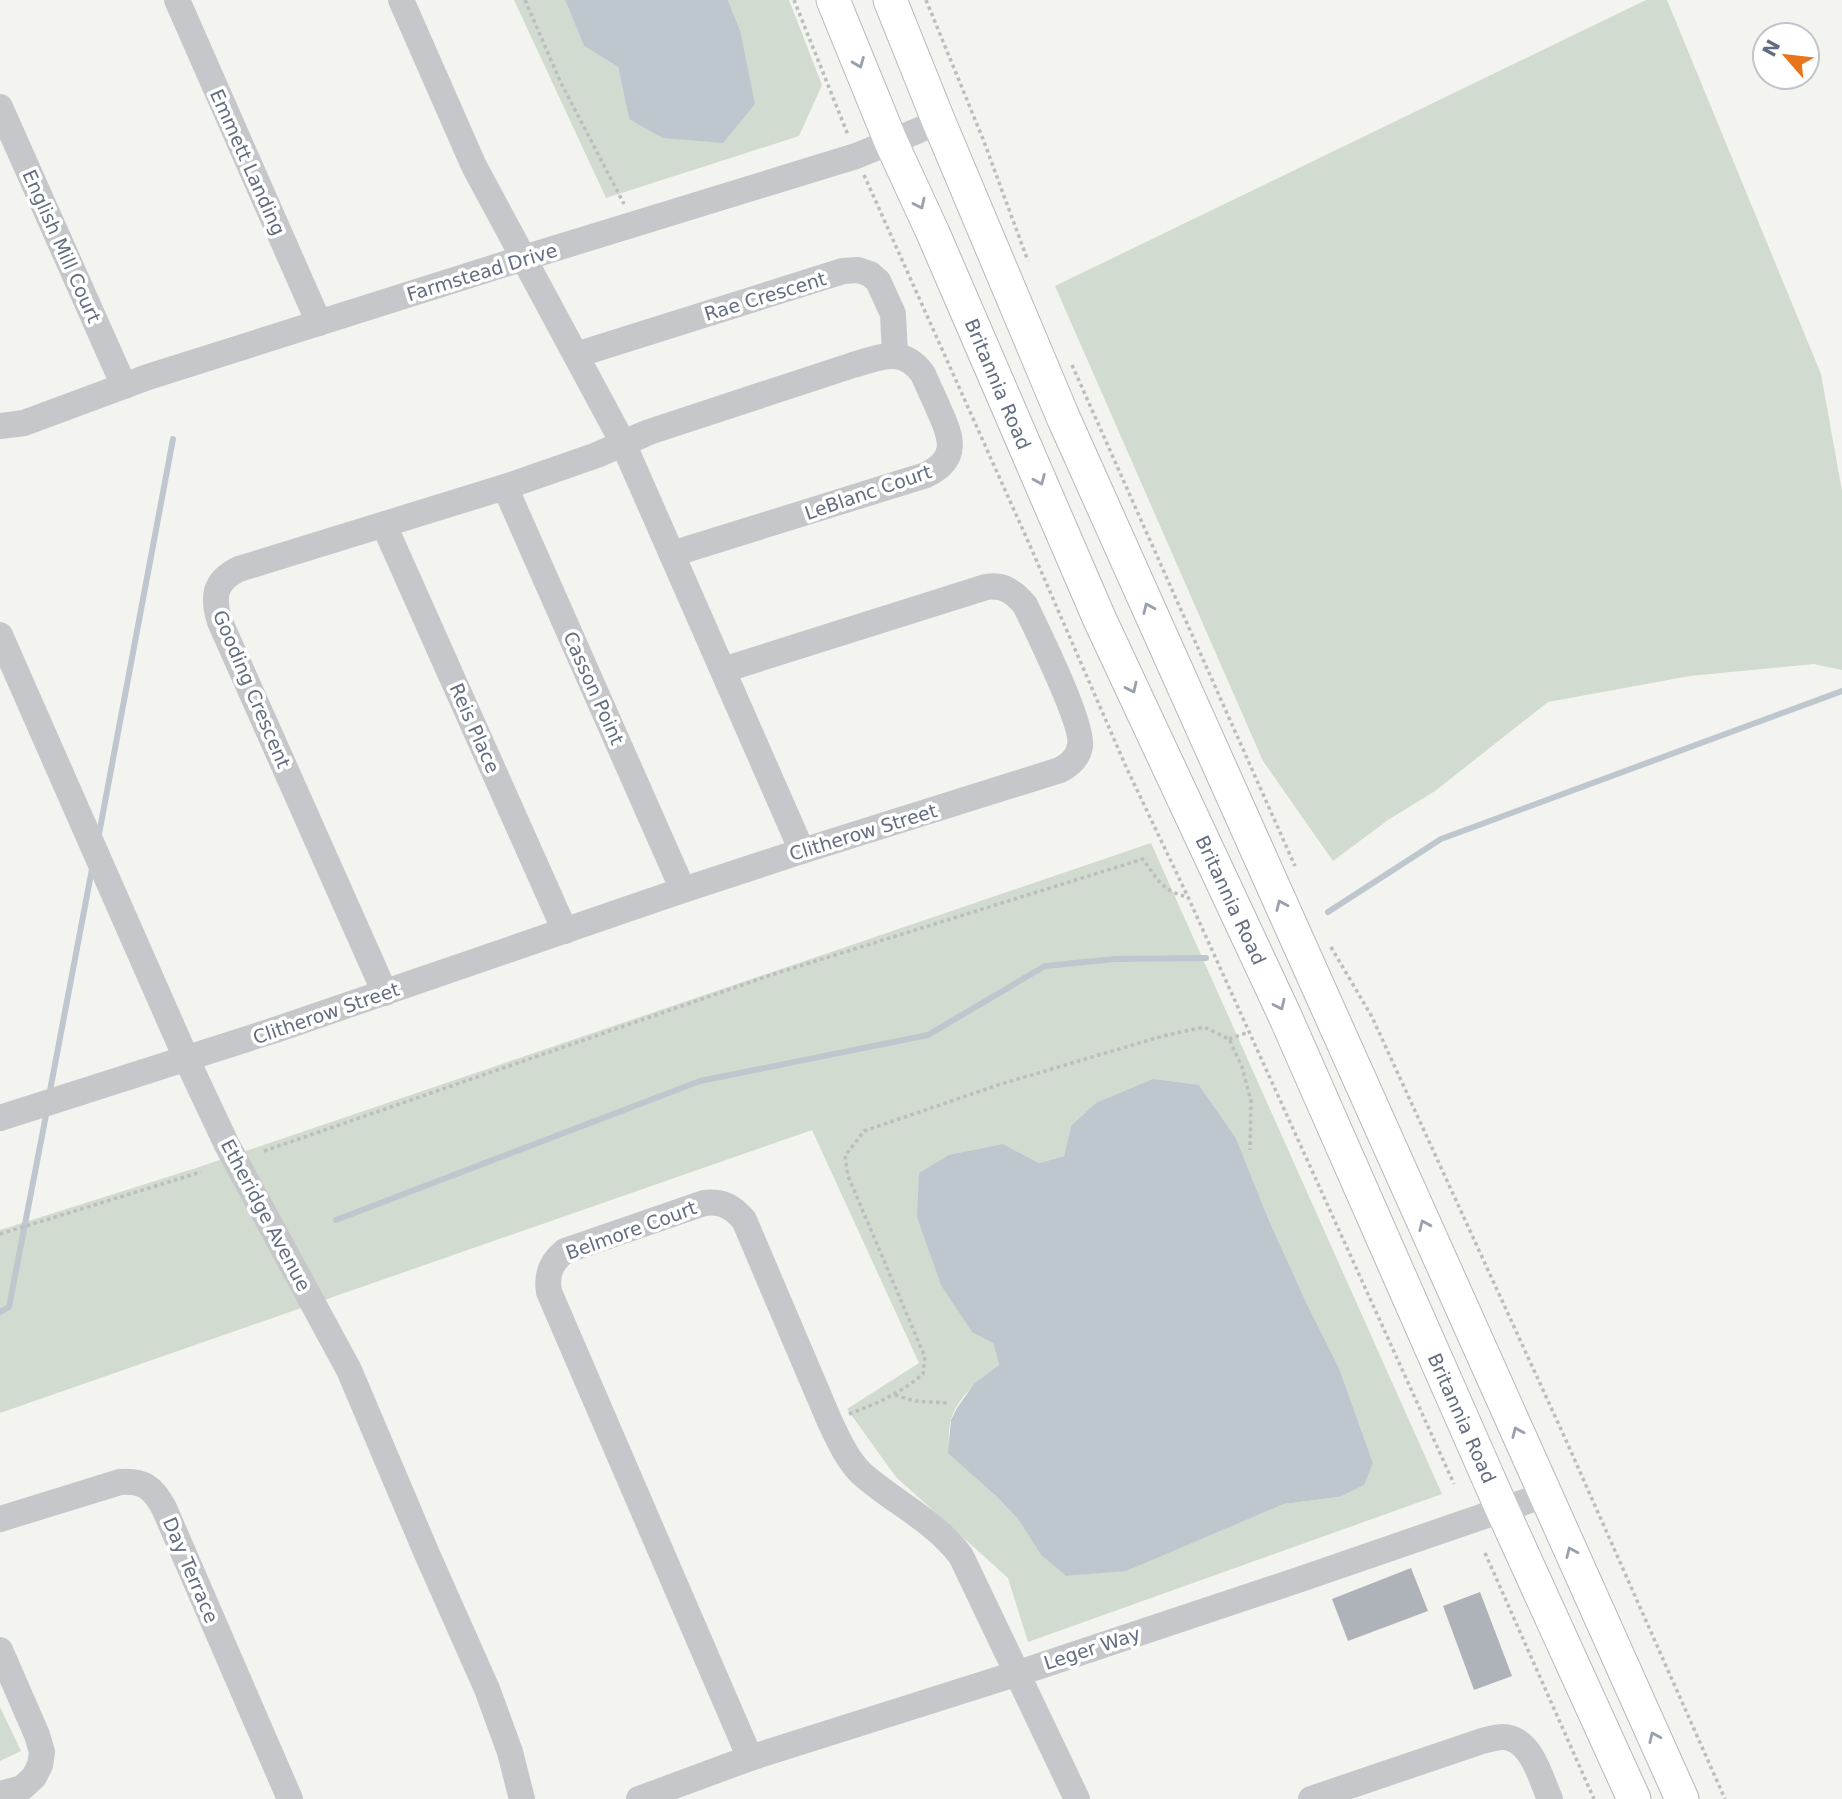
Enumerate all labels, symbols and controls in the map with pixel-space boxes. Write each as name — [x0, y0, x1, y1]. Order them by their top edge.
north arrow — [1751, 21, 1821, 91]
text: N — [1758, 36, 1784, 60]
one-way arrow — [851, 56, 865, 69]
street label: Emmett Landing — [206, 86, 290, 238]
street label: English Mill Court — [18, 166, 106, 326]
one-way arrow — [911, 197, 925, 209]
street label: Farmstead Drive — [404, 239, 560, 305]
street label: Rae Crescent — [702, 267, 828, 325]
street label: Britannia Road — [961, 315, 1035, 453]
street label: LeBlanc Court — [802, 460, 934, 524]
one-way arrow — [1032, 473, 1046, 485]
one-way arrow — [1142, 603, 1156, 615]
street label: Gooding Crescent — [209, 607, 295, 771]
street label: Casson Point — [559, 628, 629, 748]
street label: Reis Place — [445, 680, 505, 776]
one-way arrow — [1124, 681, 1138, 693]
street label: Clitherow Street — [786, 799, 940, 865]
street label: Britannia Road — [1191, 832, 1271, 968]
one-way arrow — [1275, 900, 1289, 912]
street label: Clitherow Street — [250, 978, 402, 1048]
one-way arrow — [1272, 998, 1286, 1010]
street label: Etheridge Avenue — [217, 1135, 315, 1295]
street label: Belmore Court — [563, 1196, 699, 1264]
one-way arrow — [1418, 1219, 1432, 1232]
street label: Britannia Road — [1423, 1350, 1501, 1486]
one-way arrow — [1511, 1427, 1525, 1440]
street label: Day Terrace — [159, 1514, 223, 1626]
one-way arrow — [1565, 1547, 1579, 1559]
street label: Leger Way — [1041, 1622, 1143, 1674]
one-way arrow — [1648, 1732, 1662, 1744]

